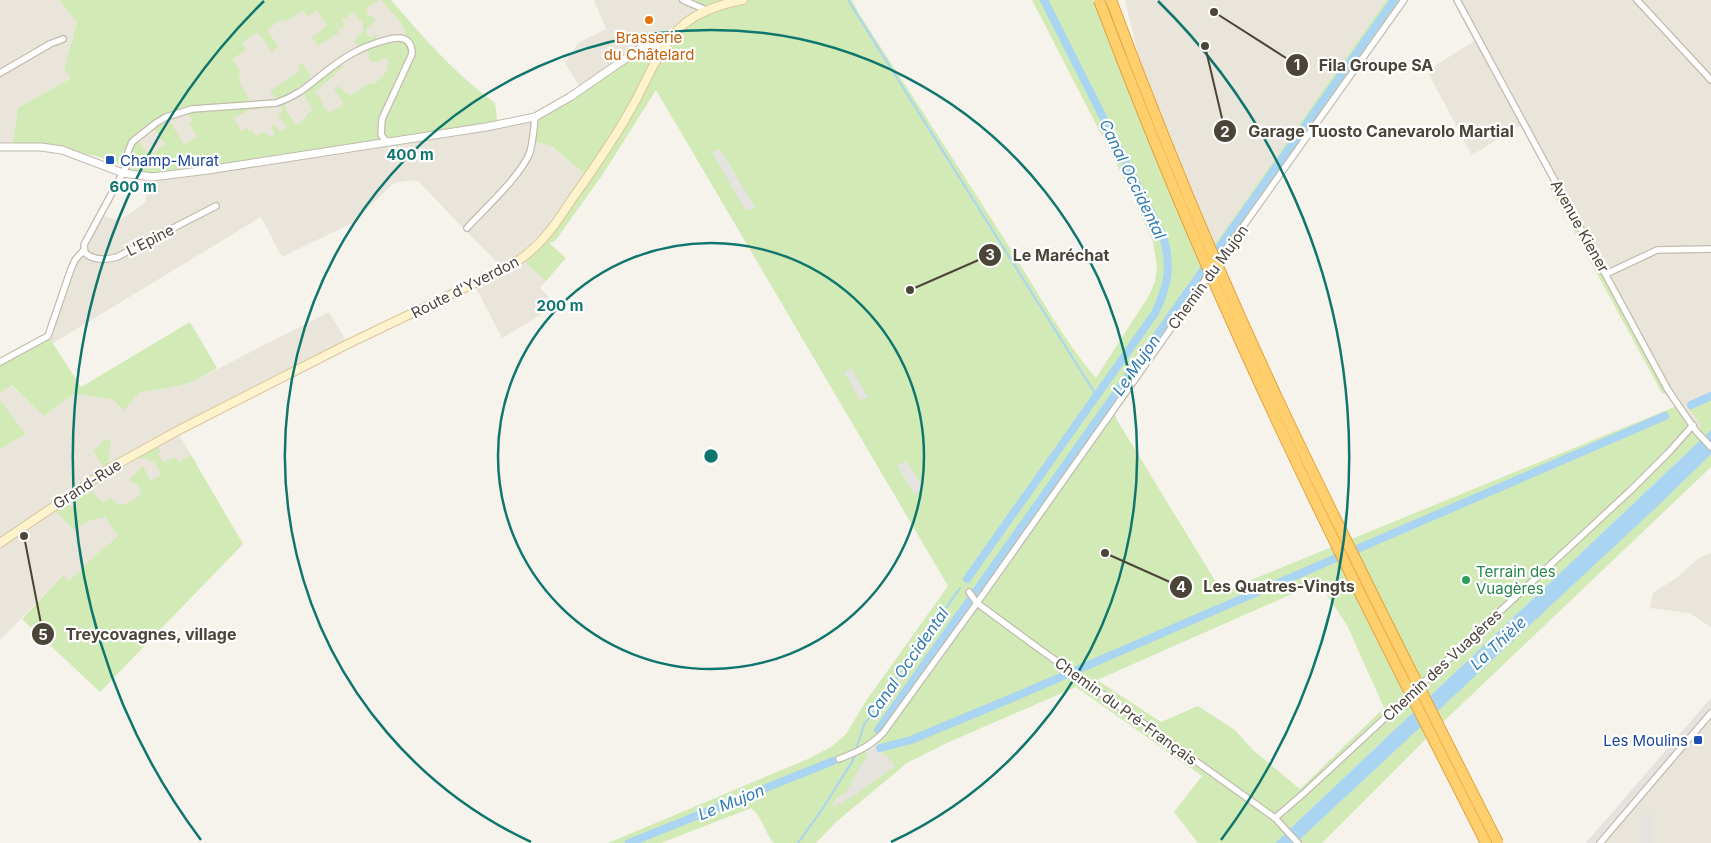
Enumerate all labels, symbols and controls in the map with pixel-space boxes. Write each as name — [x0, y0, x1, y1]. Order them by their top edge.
marker: Brasserie du Châtelard — [643, 14, 655, 26]
place label: Brasserie du Châtelard — [604, 28, 694, 64]
callout: Fila Groupe SA — [1284, 50, 1444, 81]
text: 1 — [1294, 55, 1300, 74]
text: Fila Groupe SA — [1319, 55, 1433, 75]
water label: Canal Occidental — [1095, 116, 1171, 242]
callout: Garage Tuosto Canevarolo Martial — [1213, 116, 1523, 147]
text: Garage Tuosto Canevarolo Martial — [1248, 121, 1514, 141]
text: 2 — [1220, 122, 1230, 141]
text: 400 m — [386, 145, 434, 164]
place label: Champ-Murat — [120, 151, 219, 170]
marker: Champ-Murat — [104, 154, 116, 166]
street label: Avenue Kiener — [1547, 176, 1613, 276]
text: 600 m — [109, 177, 157, 196]
street label: L'Epine — [123, 220, 177, 260]
street label: Chemin du Mujon — [1164, 221, 1252, 333]
callout: Le Maréchat — [977, 240, 1119, 271]
text: 3 — [985, 245, 995, 264]
text: Le Maréchat — [1013, 245, 1110, 265]
street label: Route d'Yverdon — [408, 252, 522, 322]
text: 200 m — [537, 296, 583, 315]
water label: Le Mujon — [1108, 331, 1164, 399]
centre of rings — [702, 447, 720, 465]
street label: Grand-Rue — [49, 455, 125, 513]
place label: Terrain des Vuagères — [1476, 562, 1556, 598]
callout: Les Quatres-Vingts — [1169, 571, 1365, 602]
marker: Terrain des Vuagères — [1460, 574, 1472, 586]
text: Les Quatres-Vingts — [1203, 576, 1355, 596]
text: 4 — [1176, 577, 1186, 596]
water label: Canal Occidental — [861, 604, 953, 722]
street label: Chemin des Vuagères — [1378, 605, 1506, 725]
water label: La Thièle — [1466, 612, 1530, 674]
callout: Treycovagnes, village — [31, 619, 247, 650]
text: Treycovagnes, village — [66, 624, 236, 644]
text: 5 — [38, 625, 48, 644]
street label: Chemin du Pré-Français — [1051, 653, 1201, 769]
place label: Les Moulins — [1603, 731, 1688, 750]
marker: Les Moulins — [1692, 734, 1704, 746]
water label: Le Mujon — [695, 780, 767, 824]

